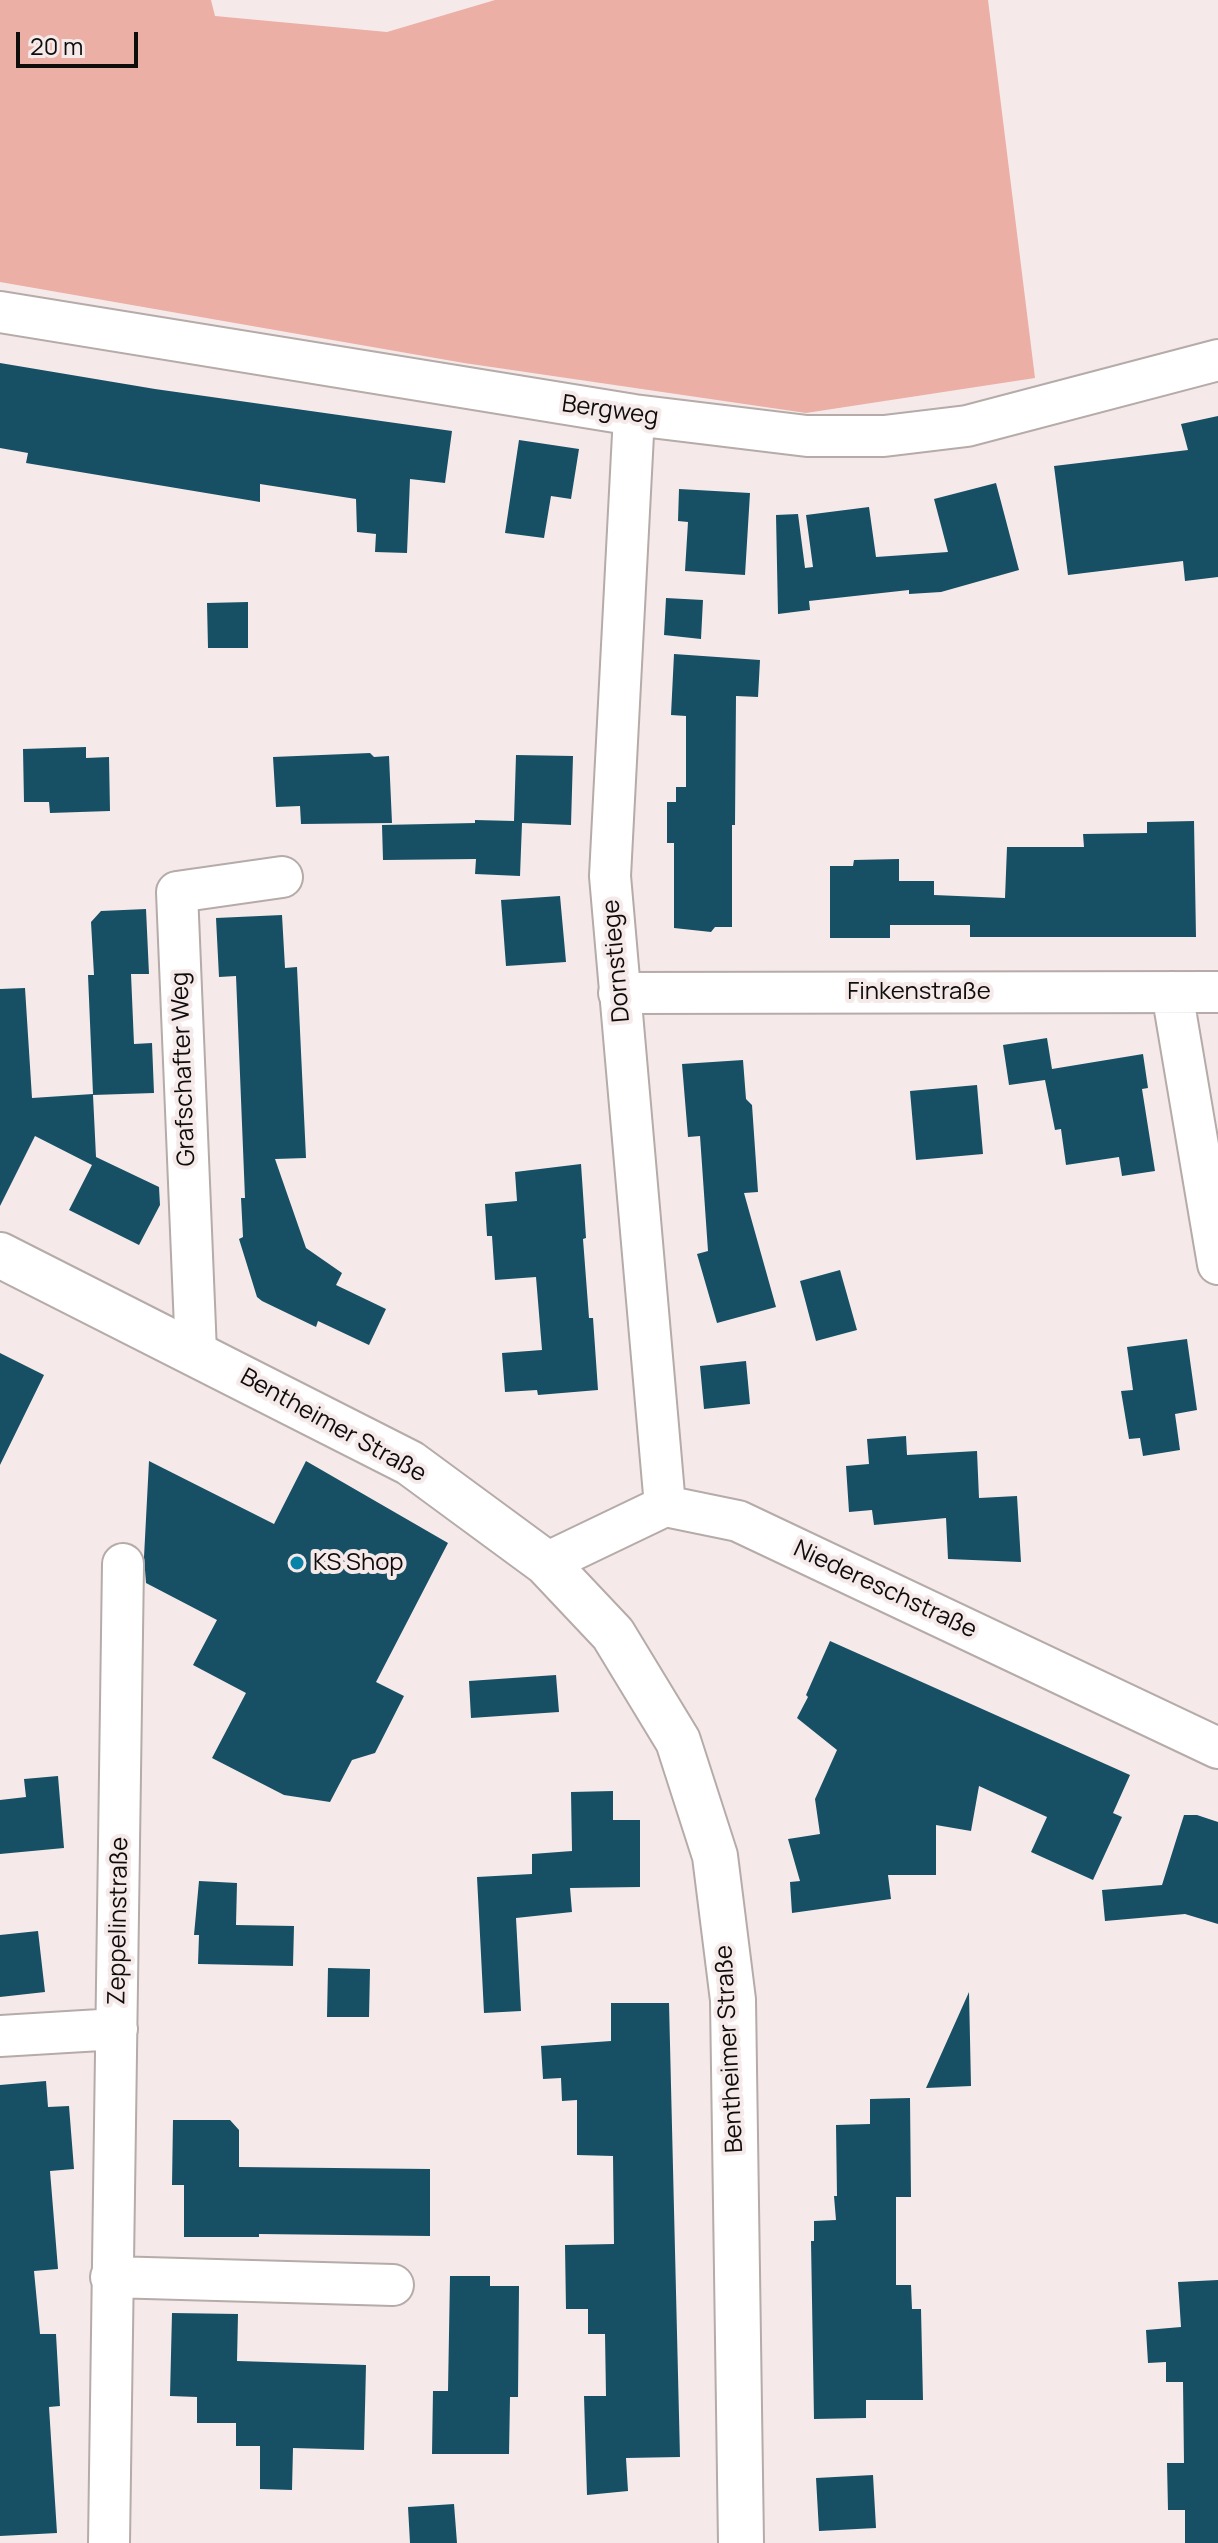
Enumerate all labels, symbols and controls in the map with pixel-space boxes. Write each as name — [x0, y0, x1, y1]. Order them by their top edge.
scale bar — [20, 16, 142, 66]
text: 20 m — [30, 29, 83, 62]
street label: Bergweg — [560, 390, 660, 432]
street label: Dornstiege — [597, 898, 637, 1024]
street label: Grafschafter Weg — [166, 971, 202, 1167]
street label: Finkenstraße — [847, 978, 991, 1006]
street label: Bentheimer Straße — [235, 1363, 431, 1489]
street label: Niedereschstraße — [789, 1535, 981, 1645]
place label: KS Shop — [313, 1549, 404, 1577]
marker: KS Shop — [288, 1554, 306, 1572]
street label: Zeppelinstraße — [103, 1837, 135, 2005]
street label: Bentheimer Straße — [710, 1944, 750, 2154]

